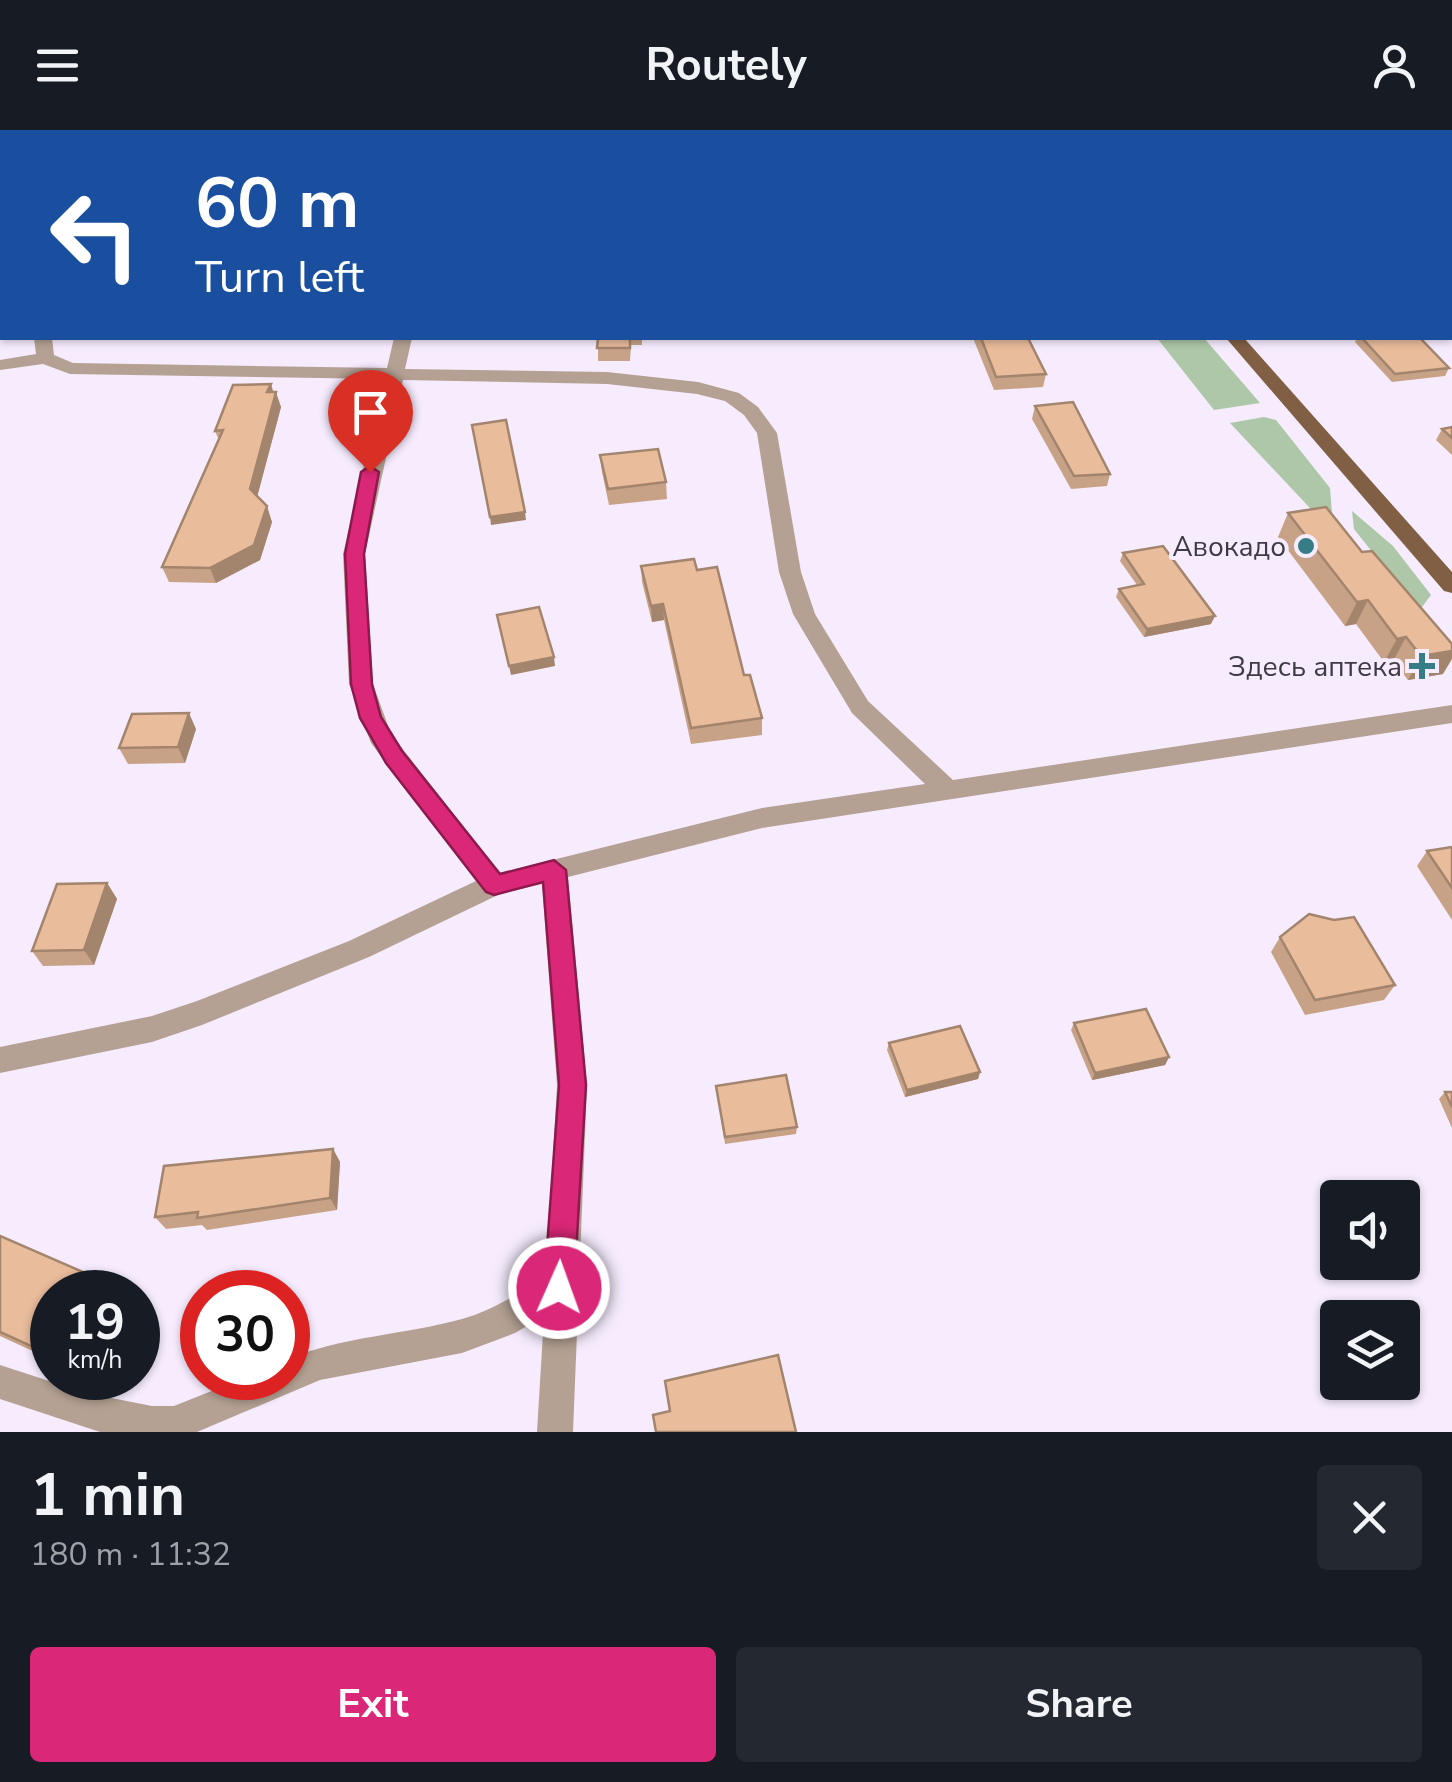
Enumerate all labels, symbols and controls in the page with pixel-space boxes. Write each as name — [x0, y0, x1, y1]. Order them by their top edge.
text: Routely — [645, 35, 807, 96]
icon: menu — [30, 38, 85, 93]
icon: person — [1367, 38, 1422, 93]
text: 60 m — [195, 156, 359, 252]
icon: left — [30, 170, 160, 300]
text: Turn left — [195, 247, 364, 308]
pin — [328, 370, 413, 473]
icon: arrive — [343, 385, 398, 440]
place label: Авокадо — [1172, 528, 1286, 566]
marker: Авокадо — [1295, 535, 1317, 557]
place label: Здесь аптека — [1228, 648, 1402, 686]
marker: Здесь аптека — [1411, 655, 1433, 677]
map controls — [1320, 1180, 1420, 1400]
button: sound — [1320, 1180, 1420, 1280]
position arrow — [507, 1236, 611, 1340]
speed limit sign: 30 — [180, 1270, 310, 1400]
text: 19 — [65, 1288, 125, 1357]
button: layers — [1320, 1300, 1420, 1400]
text: km/h — [67, 1343, 123, 1377]
text: 1 min — [30, 1454, 185, 1536]
button: close — [1317, 1465, 1422, 1570]
text: 180 m · 11:32 — [30, 1533, 231, 1576]
button: Exit — [30, 1647, 716, 1762]
button: Share — [736, 1647, 1422, 1762]

